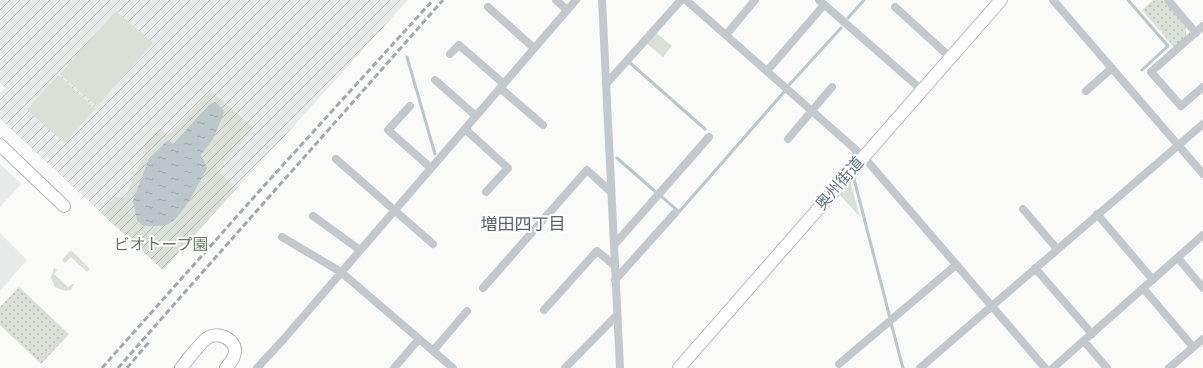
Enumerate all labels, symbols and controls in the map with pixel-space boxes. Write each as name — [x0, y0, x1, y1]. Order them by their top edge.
street label: 奥州街道 — [810, 152, 869, 215]
district label: 増田四丁目 — [481, 212, 566, 236]
park label: ビオトープ園 — [113, 233, 209, 256]

